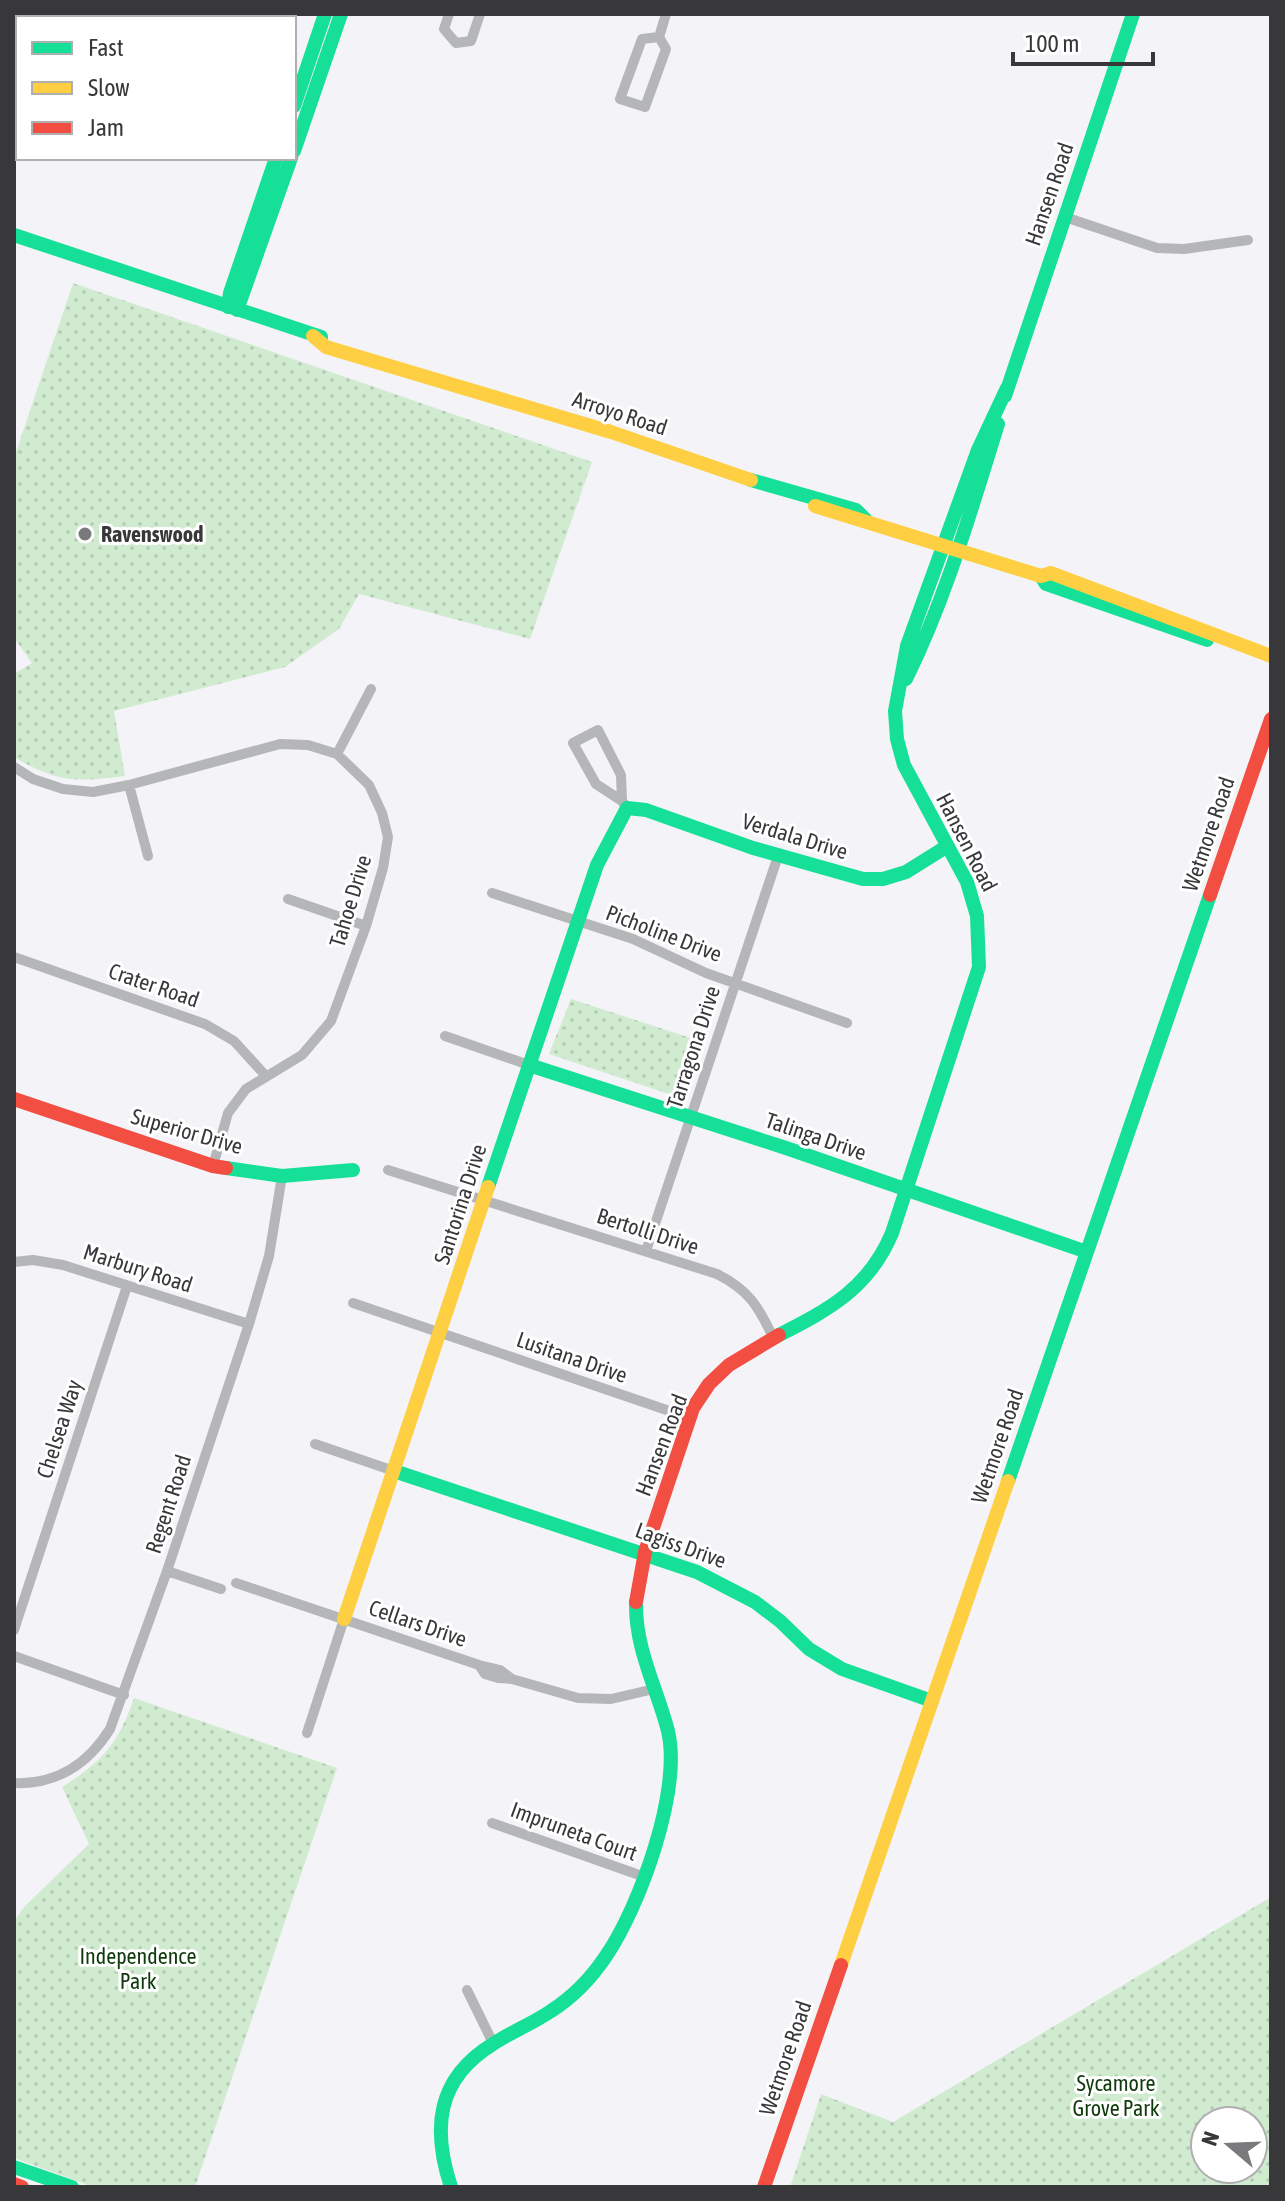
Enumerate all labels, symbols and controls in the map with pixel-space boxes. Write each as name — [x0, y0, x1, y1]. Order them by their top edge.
legend — [16, 16, 296, 160]
scale bar — [1013, 16, 1153, 66]
text: 100 m — [1025, 30, 1079, 57]
text: Fast — [88, 34, 124, 61]
text: Slow — [88, 74, 130, 101]
text: Jam — [88, 114, 124, 141]
street label: Hansen Road — [1019, 139, 1079, 249]
street label: Arroyo Road — [569, 385, 671, 441]
place label: Ravenswood — [101, 521, 204, 547]
marker: Ravenswood — [76, 525, 94, 543]
street label: Wetmore Road — [1176, 773, 1240, 895]
street label: Hansen Road — [931, 788, 1003, 896]
street label: Verdala Drive — [739, 808, 851, 864]
street label: Tahoe Drive — [324, 852, 376, 950]
street label: Picholine Drive — [602, 899, 726, 967]
street label: Crater Road — [105, 957, 203, 1013]
street label: Tarragona Drive — [661, 983, 725, 1111]
street label: Superior Drive — [128, 1103, 246, 1159]
street label: Talinga Drive — [762, 1107, 870, 1165]
street label: Santorina Drive — [428, 1141, 492, 1267]
street label: Bertolli Drive — [594, 1202, 702, 1260]
street label: Marbury Road — [80, 1238, 196, 1298]
street label: Lusitana Drive — [513, 1326, 631, 1388]
street label: Chelsea Way — [31, 1376, 87, 1482]
street label: Wetmore Road — [965, 1385, 1029, 1507]
street label: Hansen Road — [630, 1390, 692, 1500]
street label: Regent Road — [140, 1451, 196, 1557]
street label: Lagiss Drive — [632, 1517, 730, 1573]
street label: Cellars Drive — [366, 1594, 470, 1652]
street label: Impruneta Court — [507, 1796, 641, 1866]
park label: Independence Park — [80, 1943, 197, 1994]
street label: Wetmore Road — [753, 1997, 817, 2119]
park label: Sycamore Grove Park — [1073, 2070, 1160, 2121]
north arrow — [1189, 2105, 1269, 2185]
text: N — [1196, 2128, 1224, 2149]

